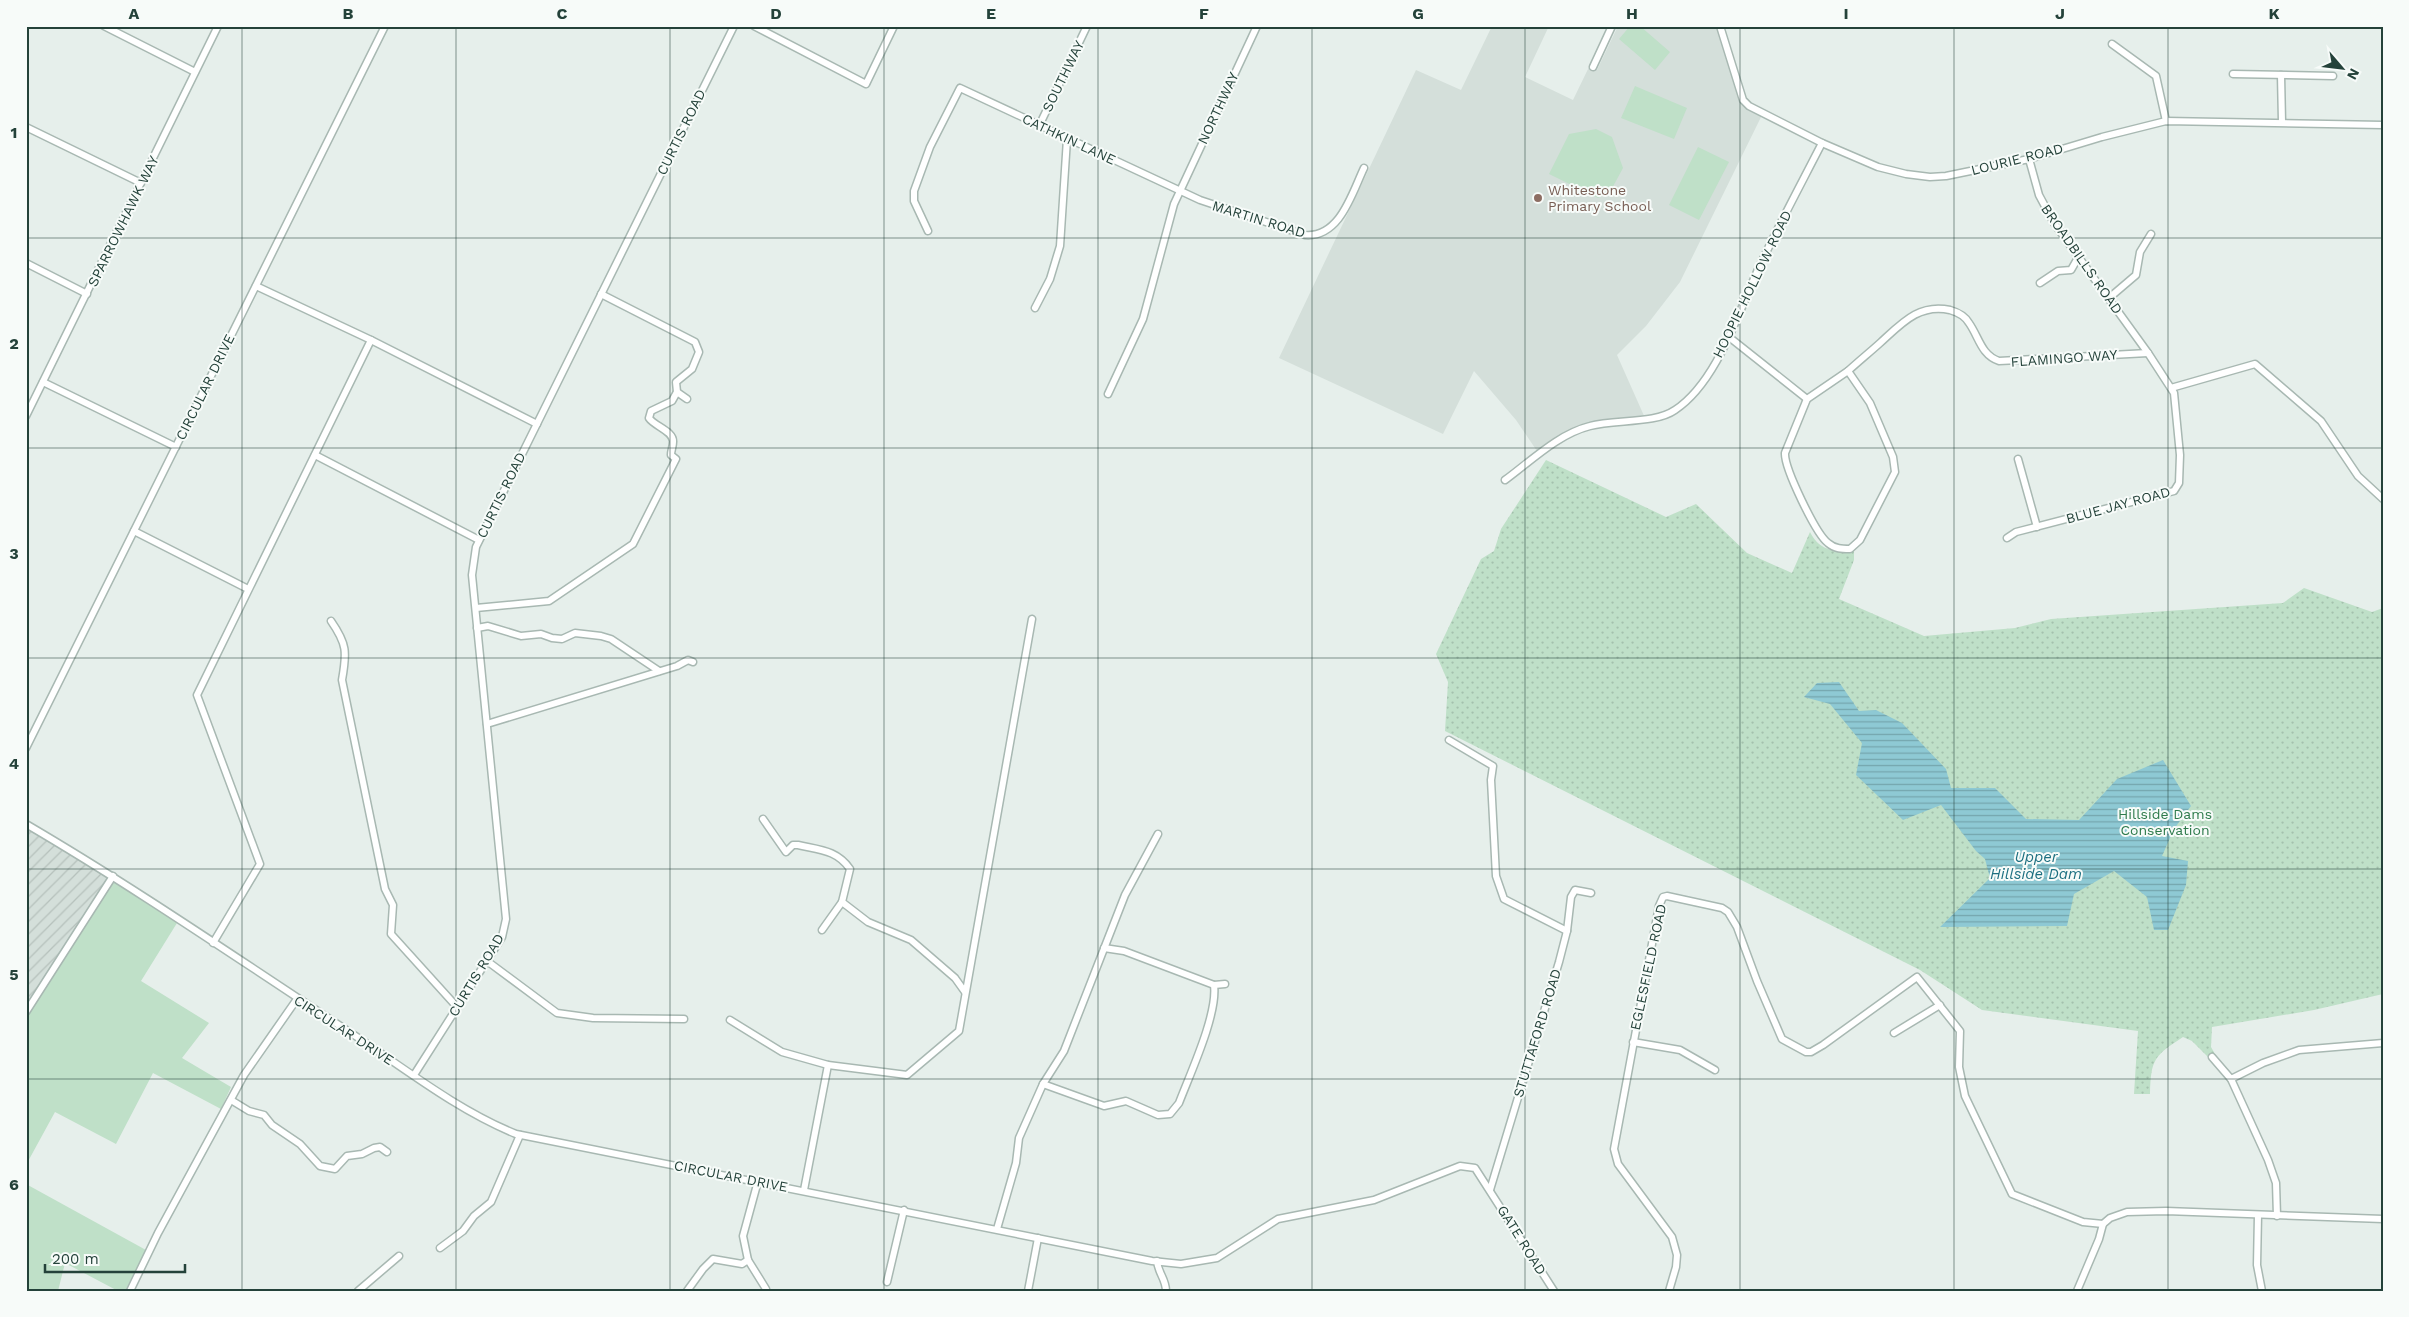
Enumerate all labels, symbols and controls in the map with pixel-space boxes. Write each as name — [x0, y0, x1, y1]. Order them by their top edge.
text: A — [129, 4, 140, 23]
text: B — [343, 4, 354, 23]
text: C — [557, 4, 568, 23]
text: D — [770, 4, 782, 23]
text: E — [986, 4, 996, 23]
text: F — [1199, 4, 1209, 23]
text: G — [1412, 4, 1424, 23]
text: H — [1626, 4, 1638, 23]
text: I — [1843, 4, 1849, 23]
text: J — [2055, 4, 2065, 23]
text: K — [2268, 4, 2280, 23]
street label: SOUTHWAY — [1039, 38, 1087, 114]
north arrow — [2316, 42, 2366, 92]
text: N — [2344, 66, 2363, 82]
street label: NORTHWAY — [1194, 69, 1242, 147]
street label: CURTIS ROAD — [653, 86, 709, 178]
street label: CATHKIN LANE — [1020, 110, 1118, 168]
text: 1 — [11, 123, 17, 142]
street label: LOURIE ROAD — [1969, 140, 2065, 178]
street label: SPARROWHAWK WAY — [84, 153, 162, 289]
place label: Whitestone Primary School — [1548, 182, 1652, 214]
marker: Whitestone Primary School — [1532, 192, 1544, 204]
street label: MARTIN ROAD — [1210, 197, 1308, 241]
street label: BROADBILLS ROAD — [2038, 201, 2126, 317]
street label: HOOPIE HOLLOW ROAD — [1709, 208, 1795, 360]
street label: CIRCULAR DRIVE — [172, 331, 238, 443]
text: 2 — [9, 334, 19, 353]
street label: FLAMINGO WAY — [2010, 346, 2118, 370]
street label: CURTIS ROAD — [473, 449, 529, 541]
street label: BLUE JAY ROAD — [2064, 483, 2172, 527]
text: 3 — [9, 544, 19, 563]
text: 4 — [9, 754, 19, 773]
park label: Hillside Dams Conservation — [2118, 806, 2212, 838]
water label: Upper Hillside Dam — [1990, 848, 2082, 883]
street label: EGLESFIELD ROAD — [1627, 902, 1669, 1032]
street label: CURTIS ROAD — [445, 931, 507, 1019]
text: 5 — [9, 965, 19, 984]
street label: STUTTAFORD ROAD — [1510, 967, 1564, 1099]
street label: CIRCULAR DRIVE — [291, 992, 397, 1068]
street label: CIRCULAR DRIVE — [673, 1157, 789, 1195]
text: 6 — [9, 1175, 19, 1194]
street label: GATE ROAD — [1494, 1202, 1550, 1278]
scale bar — [45, 1242, 185, 1274]
text: 200 m — [52, 1250, 99, 1268]

